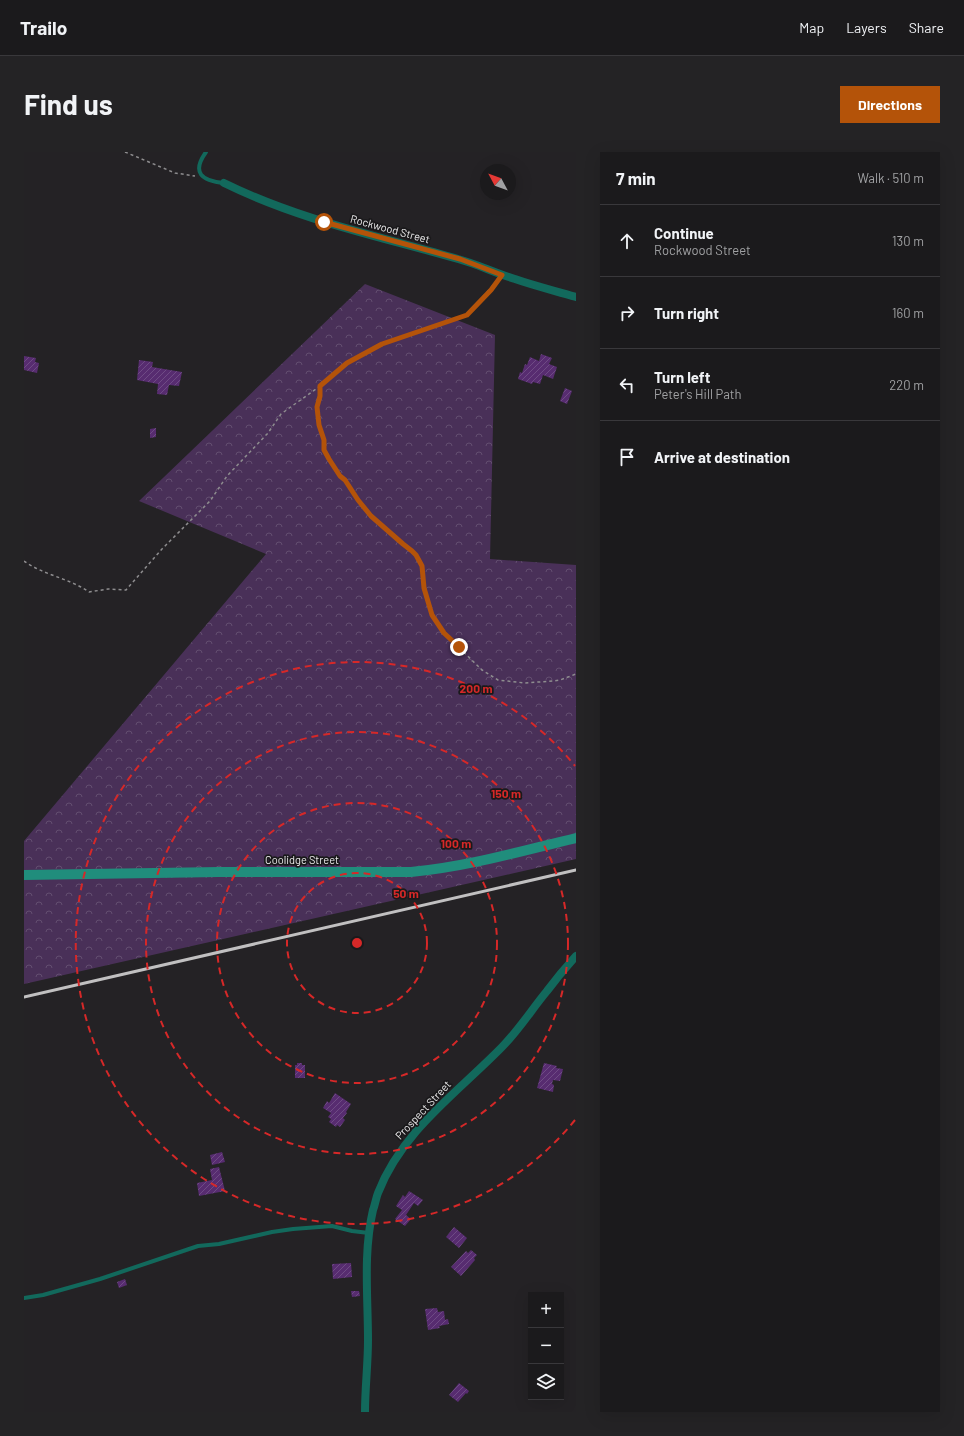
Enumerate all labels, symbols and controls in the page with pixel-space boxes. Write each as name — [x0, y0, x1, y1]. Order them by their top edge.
text: Trailo — [20, 16, 67, 39]
text: Map — [799, 19, 824, 36]
text: Layers — [846, 19, 887, 36]
text: Share — [909, 19, 944, 36]
button: Directions — [840, 86, 940, 123]
text: Find us — [24, 87, 113, 121]
north arrow — [480, 164, 516, 200]
text: 7 min — [616, 168, 656, 188]
text: Walk · 510 m — [858, 170, 924, 186]
street label: Rockwood Street — [349, 212, 431, 245]
route start — [315, 213, 333, 231]
text: Continue — [654, 224, 714, 242]
icon: ahead — [616, 230, 638, 252]
text: 130 m — [892, 233, 924, 249]
text: Rockwood Street — [654, 242, 751, 258]
icon: right — [616, 302, 638, 324]
text: Turn right — [654, 304, 719, 322]
text: 160 m — [892, 305, 924, 321]
text: Turn left — [654, 368, 710, 386]
icon: left — [616, 374, 638, 396]
text: 220 m — [889, 377, 924, 393]
text: Peter's Hill Path — [654, 386, 742, 402]
icon: arrive — [616, 446, 638, 468]
text: Arrive at destination — [654, 448, 790, 466]
route end — [450, 638, 468, 656]
text: 200 m — [460, 681, 492, 695]
text: 150 m — [491, 786, 521, 800]
text: 100 m — [441, 836, 471, 850]
street label: Coolidge Street — [265, 853, 339, 866]
text: 50 m — [393, 886, 419, 900]
centre of rings — [350, 936, 364, 950]
street label: Prospect Street — [392, 1078, 453, 1142]
map controls — [528, 1292, 564, 1400]
button: + — [528, 1292, 564, 1328]
button: − — [528, 1328, 564, 1364]
button: layers — [528, 1364, 564, 1400]

